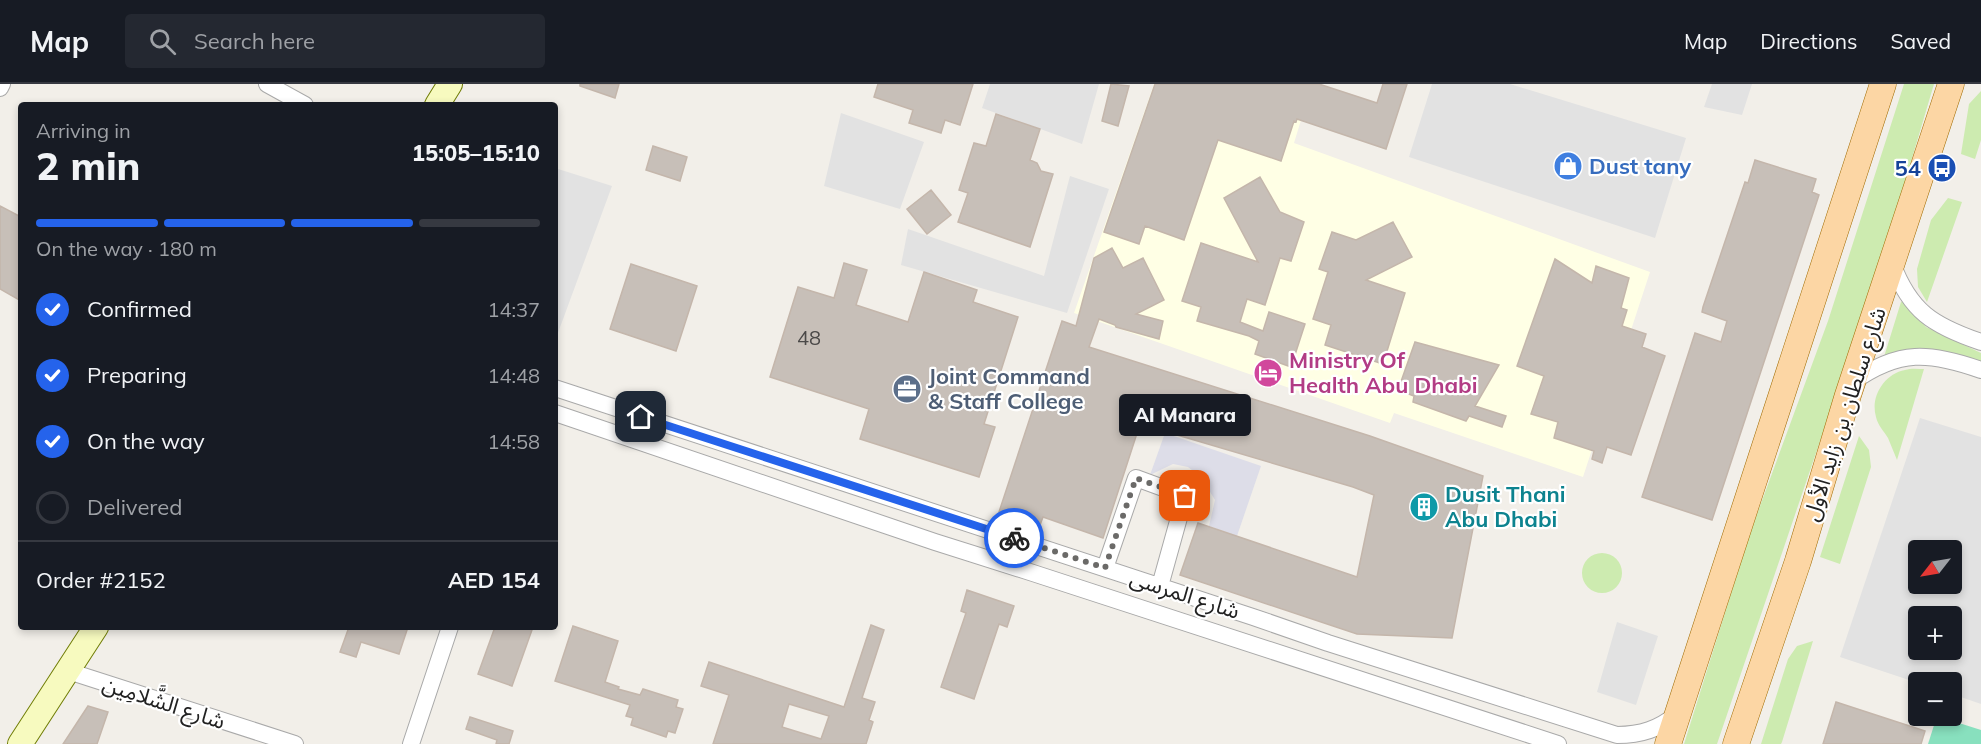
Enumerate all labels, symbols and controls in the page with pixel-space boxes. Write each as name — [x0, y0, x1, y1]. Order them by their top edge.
search box — [125, 14, 545, 68]
text: Map — [30, 24, 89, 59]
icon: search — [146, 25, 179, 58]
text: Search here — [194, 27, 315, 55]
text: Map — [1684, 28, 1727, 54]
text: Directions — [1760, 28, 1857, 54]
text: Saved — [1890, 28, 1951, 54]
text: Arriving in — [36, 118, 131, 143]
text: 15:05–15:10 — [412, 139, 540, 167]
text: 2 min — [36, 141, 141, 190]
shop icon: Dust tany — [1552, 150, 1584, 182]
place label: Dust tany — [1589, 152, 1691, 180]
bus stop icon: 54 — [1926, 152, 1958, 184]
place label: 54 — [1895, 154, 1921, 182]
text: On the way · 180 m — [36, 236, 217, 261]
icon: check — [36, 293, 69, 326]
text: Confirmed — [87, 295, 192, 323]
text: 14:37 — [487, 297, 540, 322]
street label: شارع سلطان بن زايد الأول — [1796, 304, 1895, 525]
house number: 48 — [797, 325, 821, 350]
place label: Ministry Of Health Abu Dhabi — [1289, 346, 1477, 399]
hotel icon: Ministry Of Health Abu Dhabi — [1252, 357, 1284, 389]
icon: check — [36, 359, 69, 392]
text: Preparing — [87, 361, 187, 389]
place label: Joint Command & Staff College — [928, 362, 1090, 415]
text: 14:48 — [487, 363, 540, 388]
office icon: Joint Command & Staff College — [891, 373, 923, 405]
pin — [615, 391, 666, 442]
callout: Al Manara — [1119, 394, 1251, 436]
icon: home — [624, 400, 657, 433]
text: Al Manara — [1134, 402, 1236, 427]
icon: check — [36, 425, 69, 458]
text: On the way — [87, 427, 205, 455]
text: 14:58 — [487, 429, 540, 454]
pin — [1159, 470, 1210, 521]
icon: bag — [1168, 479, 1201, 512]
place label: Dusit Thani Abu Dhabi — [1445, 480, 1566, 533]
building icon: Dusit Thani Abu Dhabi — [1408, 491, 1440, 523]
text: Delivered — [87, 493, 182, 521]
courier — [984, 508, 1044, 568]
icon: bike — [998, 522, 1031, 555]
north arrow — [1908, 540, 1962, 594]
map controls — [1908, 540, 1962, 726]
street label: شارع المرسى — [1126, 563, 1243, 628]
text: Order #2152 — [36, 566, 166, 594]
text: AED 154 — [448, 566, 540, 594]
button: + — [1908, 606, 1962, 660]
street label: شارع الشَّلامِين — [98, 667, 230, 738]
button: − — [1908, 672, 1962, 726]

